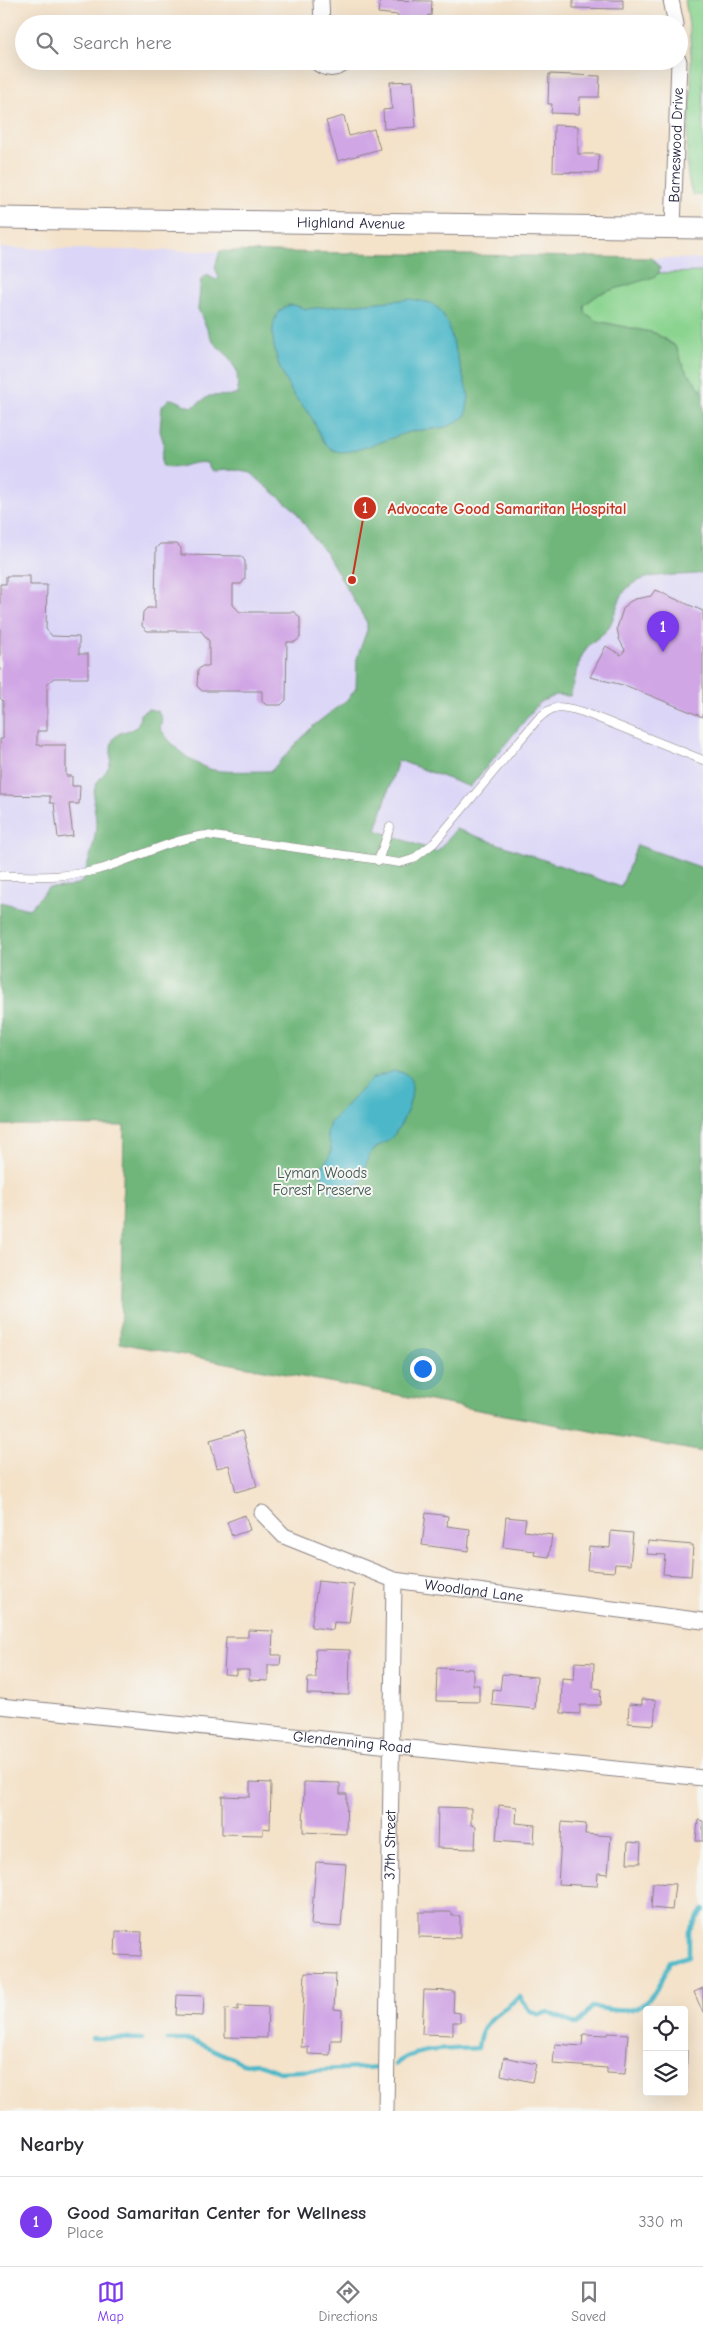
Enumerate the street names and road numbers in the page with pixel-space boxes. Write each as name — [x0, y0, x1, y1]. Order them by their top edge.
street label: Barneswood Drive — [665, 87, 687, 203]
street label: Highland Avenue — [297, 213, 406, 233]
street label: Woodland Lane — [424, 1575, 525, 1606]
street label: Glendenning Road — [292, 1727, 412, 1757]
street label: 37th Street — [380, 1809, 400, 1880]

